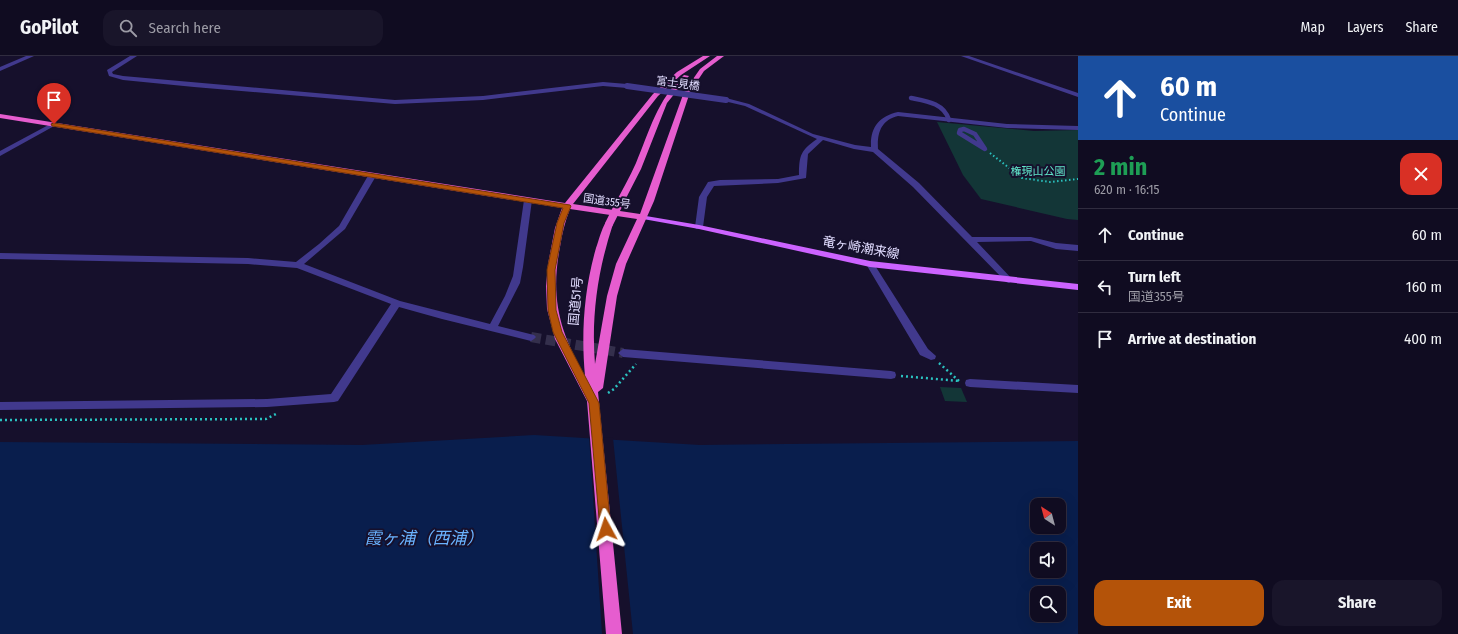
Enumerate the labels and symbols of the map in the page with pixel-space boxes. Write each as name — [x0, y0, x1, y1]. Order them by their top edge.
street label: 富士見橋 — [655, 74, 701, 93]
pin — [37, 83, 71, 124]
park label: 権現山公園 — [1011, 165, 1066, 178]
street label: 国道355号 — [582, 192, 632, 211]
street label: 竜ヶ崎潮来線 — [821, 233, 901, 262]
street label: 国道51号 — [566, 276, 585, 326]
north arrow — [1030, 498, 1066, 534]
position arrow — [585, 508, 627, 550]
water label: 霞ヶ浦（西浦） — [365, 528, 484, 549]

